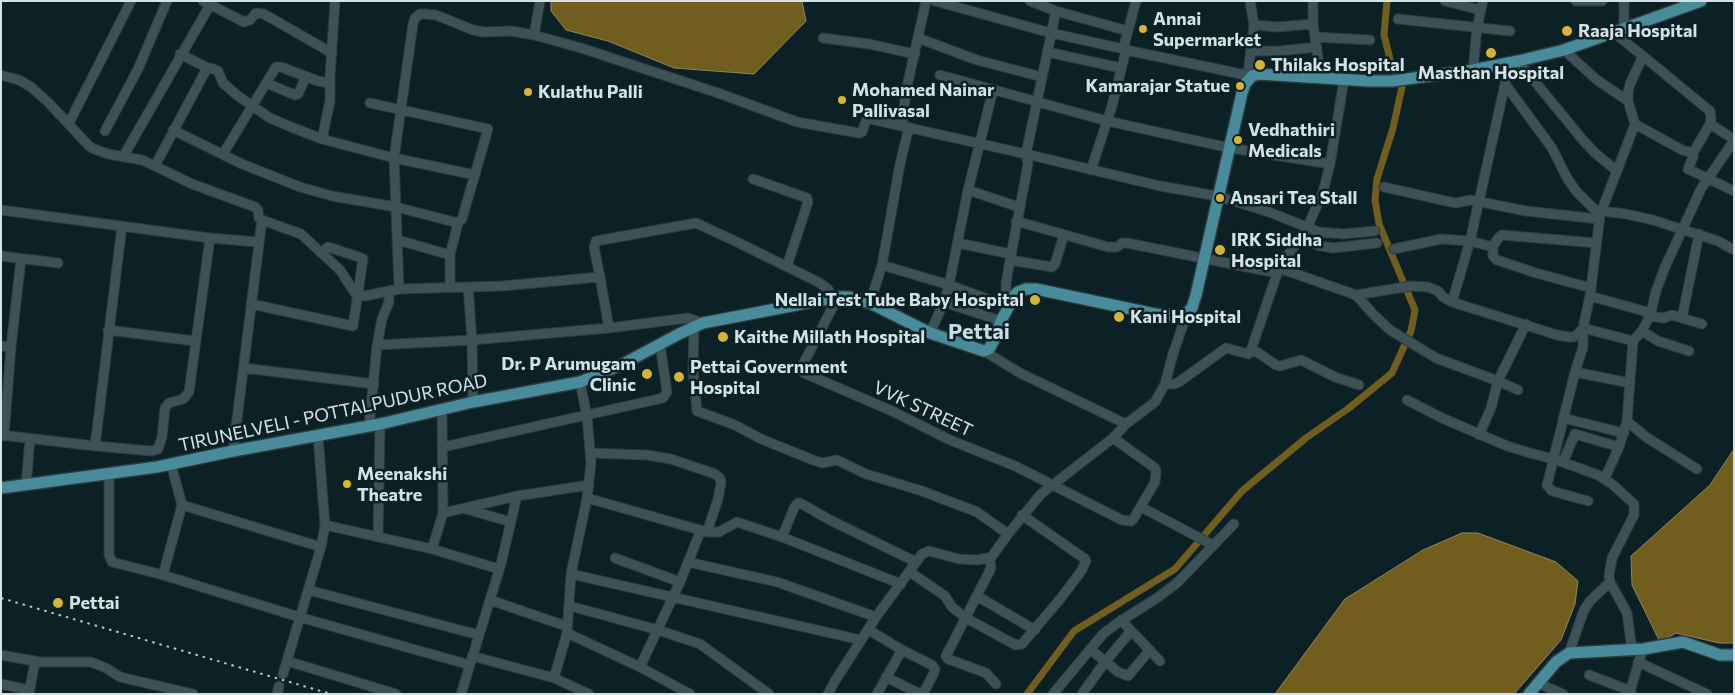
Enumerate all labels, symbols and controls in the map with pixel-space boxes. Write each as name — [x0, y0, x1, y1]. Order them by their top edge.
place label: Annai Supermarket — [1153, 8, 1261, 50]
place label: Raaja Hospital — [1578, 20, 1697, 42]
marker: Annai Supermarket — [1137, 23, 1149, 35]
marker: Raaja Hospital — [1560, 24, 1574, 38]
marker: Masthan Hospital — [1484, 46, 1498, 60]
place label: Thilaks Hospital — [1271, 54, 1405, 76]
marker: Thilaks Hospital — [1253, 58, 1267, 72]
place label: Masthan Hospital — [1418, 62, 1564, 84]
place label: Kamarajar Statue — [1086, 75, 1230, 97]
place label: Mohamed Nainar Pallivasal — [852, 79, 994, 122]
marker: Kamarajar Statue — [1234, 80, 1246, 92]
place label: Kulathu Palli — [538, 81, 643, 103]
marker: Kulathu Palli — [522, 86, 534, 98]
marker: Mohamed Nainar Pallivasal — [836, 94, 848, 106]
place label: Vedhathiri Medicals — [1248, 119, 1335, 162]
marker: Vedhathiri Medicals — [1232, 134, 1244, 146]
place label: Ansari Tea Stall — [1230, 187, 1357, 209]
marker: Ansari Tea Stall — [1214, 192, 1226, 204]
place label: IRK Siddha Hospital — [1231, 229, 1322, 272]
marker: IRK Siddha Hospital — [1213, 243, 1227, 257]
place label: Nellai Test Tube Baby Hospital — [775, 289, 1024, 311]
marker: Nellai Test Tube Baby Hospital — [1028, 293, 1042, 307]
place label: Kani Hospital — [1130, 306, 1241, 328]
marker: Kani Hospital — [1112, 310, 1126, 324]
district label: Pettai — [948, 319, 1010, 345]
place label: Kaithe Millath Hospital — [734, 326, 925, 348]
marker: Kaithe Millath Hospital — [716, 330, 730, 344]
place label: Dr. P Arumugam Clinic — [501, 353, 636, 396]
place label: Pettai Government Hospital — [690, 356, 847, 398]
marker: Dr. P Arumugam Clinic — [640, 367, 654, 381]
street label: TIRUNELVELI - POTTALPUDUR ROAD — [177, 370, 489, 456]
marker: Pettai Government Hospital — [672, 370, 686, 384]
street label: VVK STREET — [870, 377, 976, 441]
place label: Meenakshi Theatre — [357, 463, 447, 506]
marker: Meenakshi Theatre — [341, 478, 353, 490]
place label: Pettai — [69, 592, 120, 614]
marker: Pettai — [51, 596, 65, 610]

